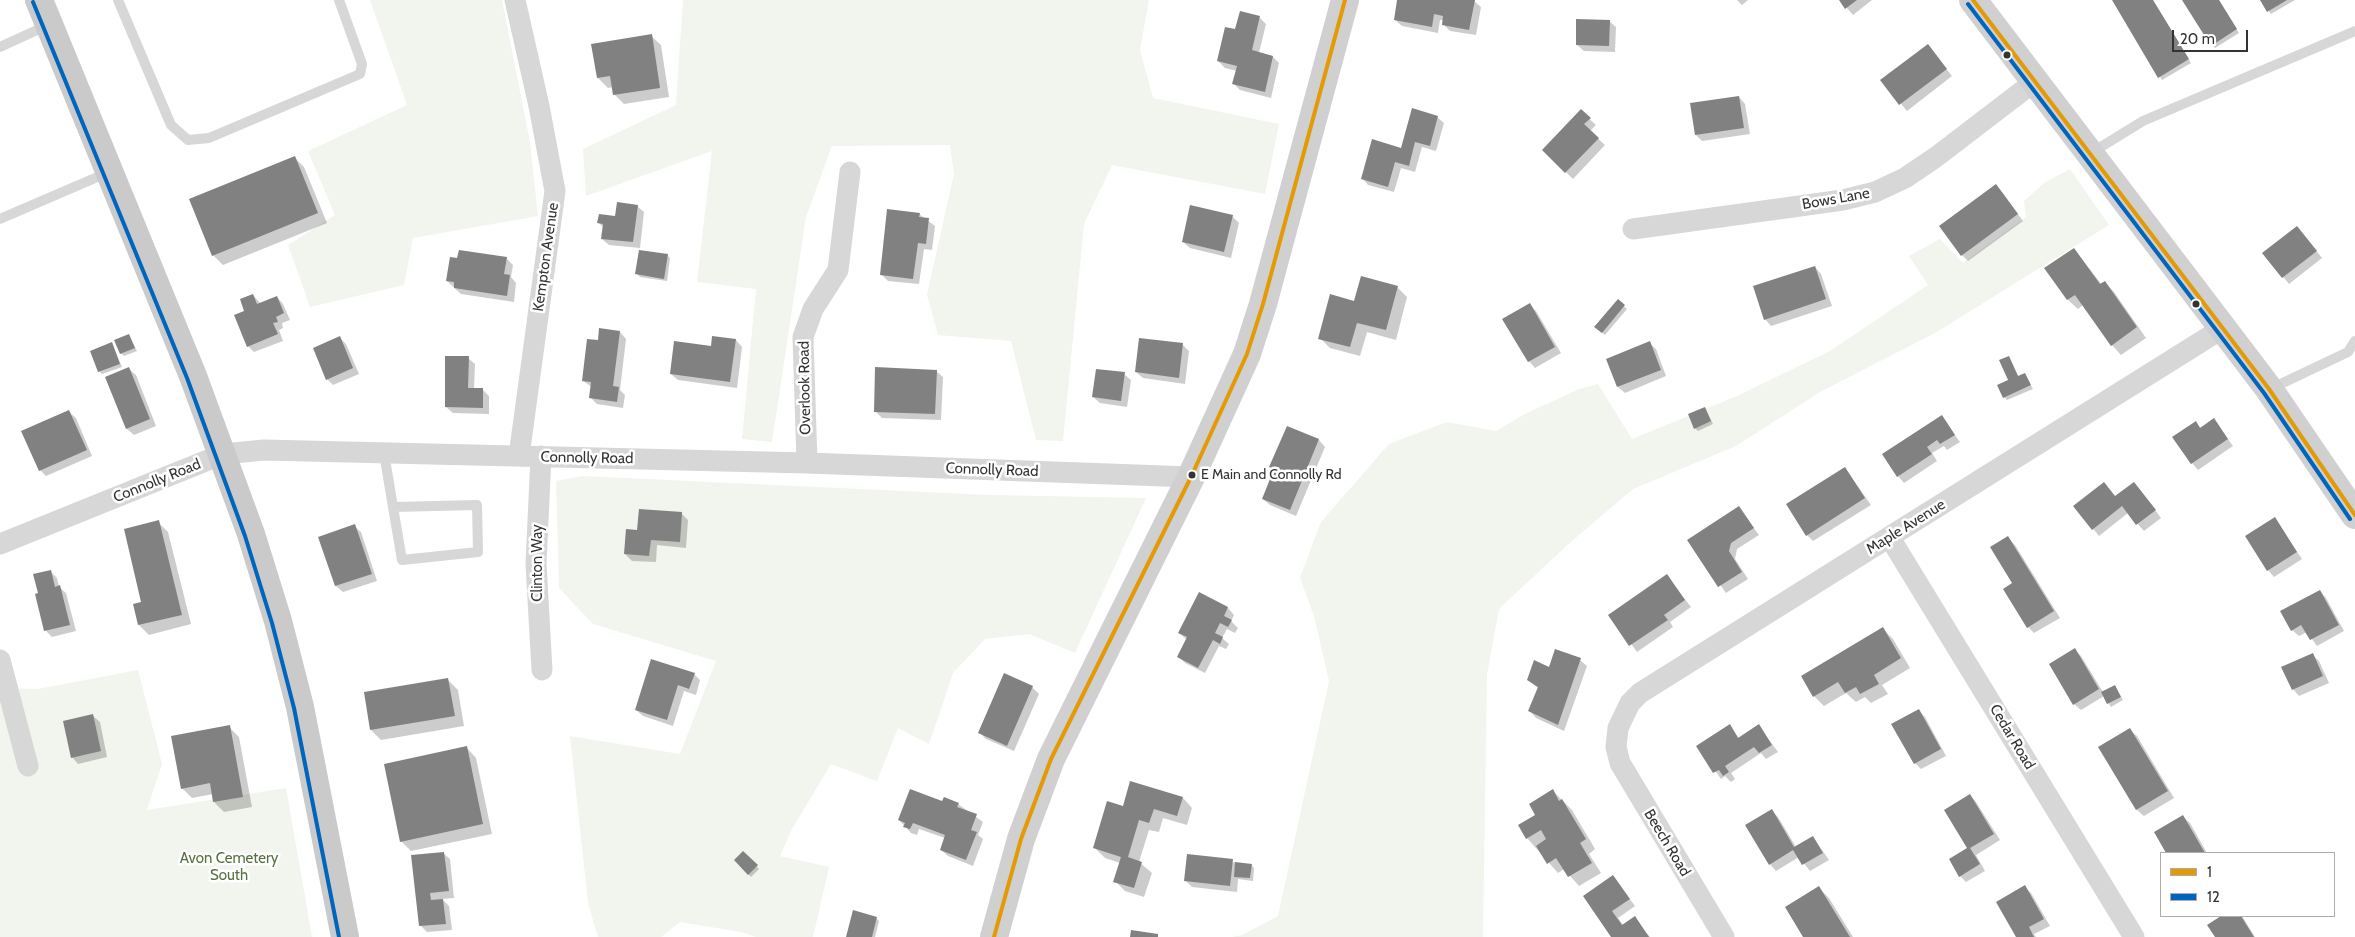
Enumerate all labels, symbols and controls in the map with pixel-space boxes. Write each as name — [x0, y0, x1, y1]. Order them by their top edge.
scale bar — [2175, 20, 2251, 52]
text: 20 m — [2180, 30, 2215, 48]
unlabelled marker — [2002, 50, 2012, 60]
street label: Bows Lane — [1801, 184, 1871, 214]
street label: Kempton Avenue — [529, 201, 563, 313]
unlabelled marker — [2191, 299, 2201, 309]
street label: Overlook Road — [795, 341, 815, 435]
street label: Connolly Road — [540, 448, 634, 468]
street label: Connolly Road — [111, 455, 203, 507]
street label: Connolly Road — [945, 459, 1039, 481]
place label: E Main and Connolly Rd — [1201, 467, 1341, 483]
marker: E Main and Connolly Rd — [1187, 470, 1197, 480]
street label: Maple Avenue — [1863, 496, 1949, 558]
street label: Clinton Way — [529, 524, 547, 602]
street label: Cedar Road — [1986, 701, 2038, 773]
street label: Beech Road — [1640, 806, 1694, 880]
park label: Avon Cemetery South — [180, 850, 278, 885]
legend — [2160, 852, 2335, 917]
text: 1 — [2207, 863, 2212, 881]
text: 12 — [2207, 888, 2220, 906]

